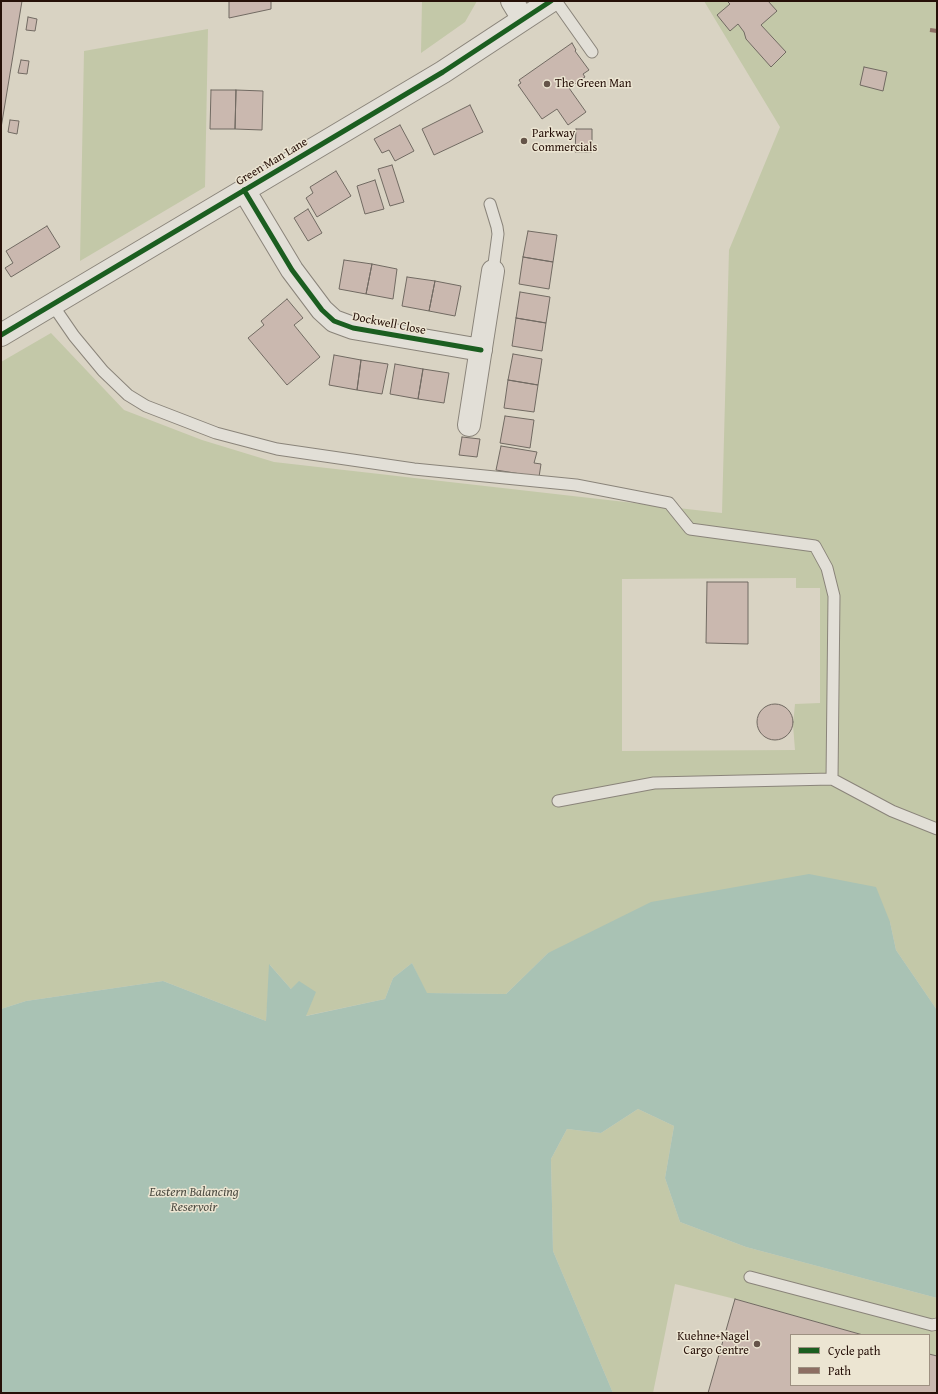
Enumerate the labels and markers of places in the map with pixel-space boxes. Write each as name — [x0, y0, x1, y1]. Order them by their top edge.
place label: The Green Man — [555, 77, 631, 91]
marker: The Green Man — [542, 79, 552, 89]
place label: Parkway Commercials — [532, 127, 597, 155]
marker: Parkway Commercials — [519, 136, 529, 146]
place label: Kuehne+Nagel Cargo Centre — [677, 1330, 749, 1358]
marker: Kuehne+Nagel Cargo Centre — [752, 1339, 762, 1349]

